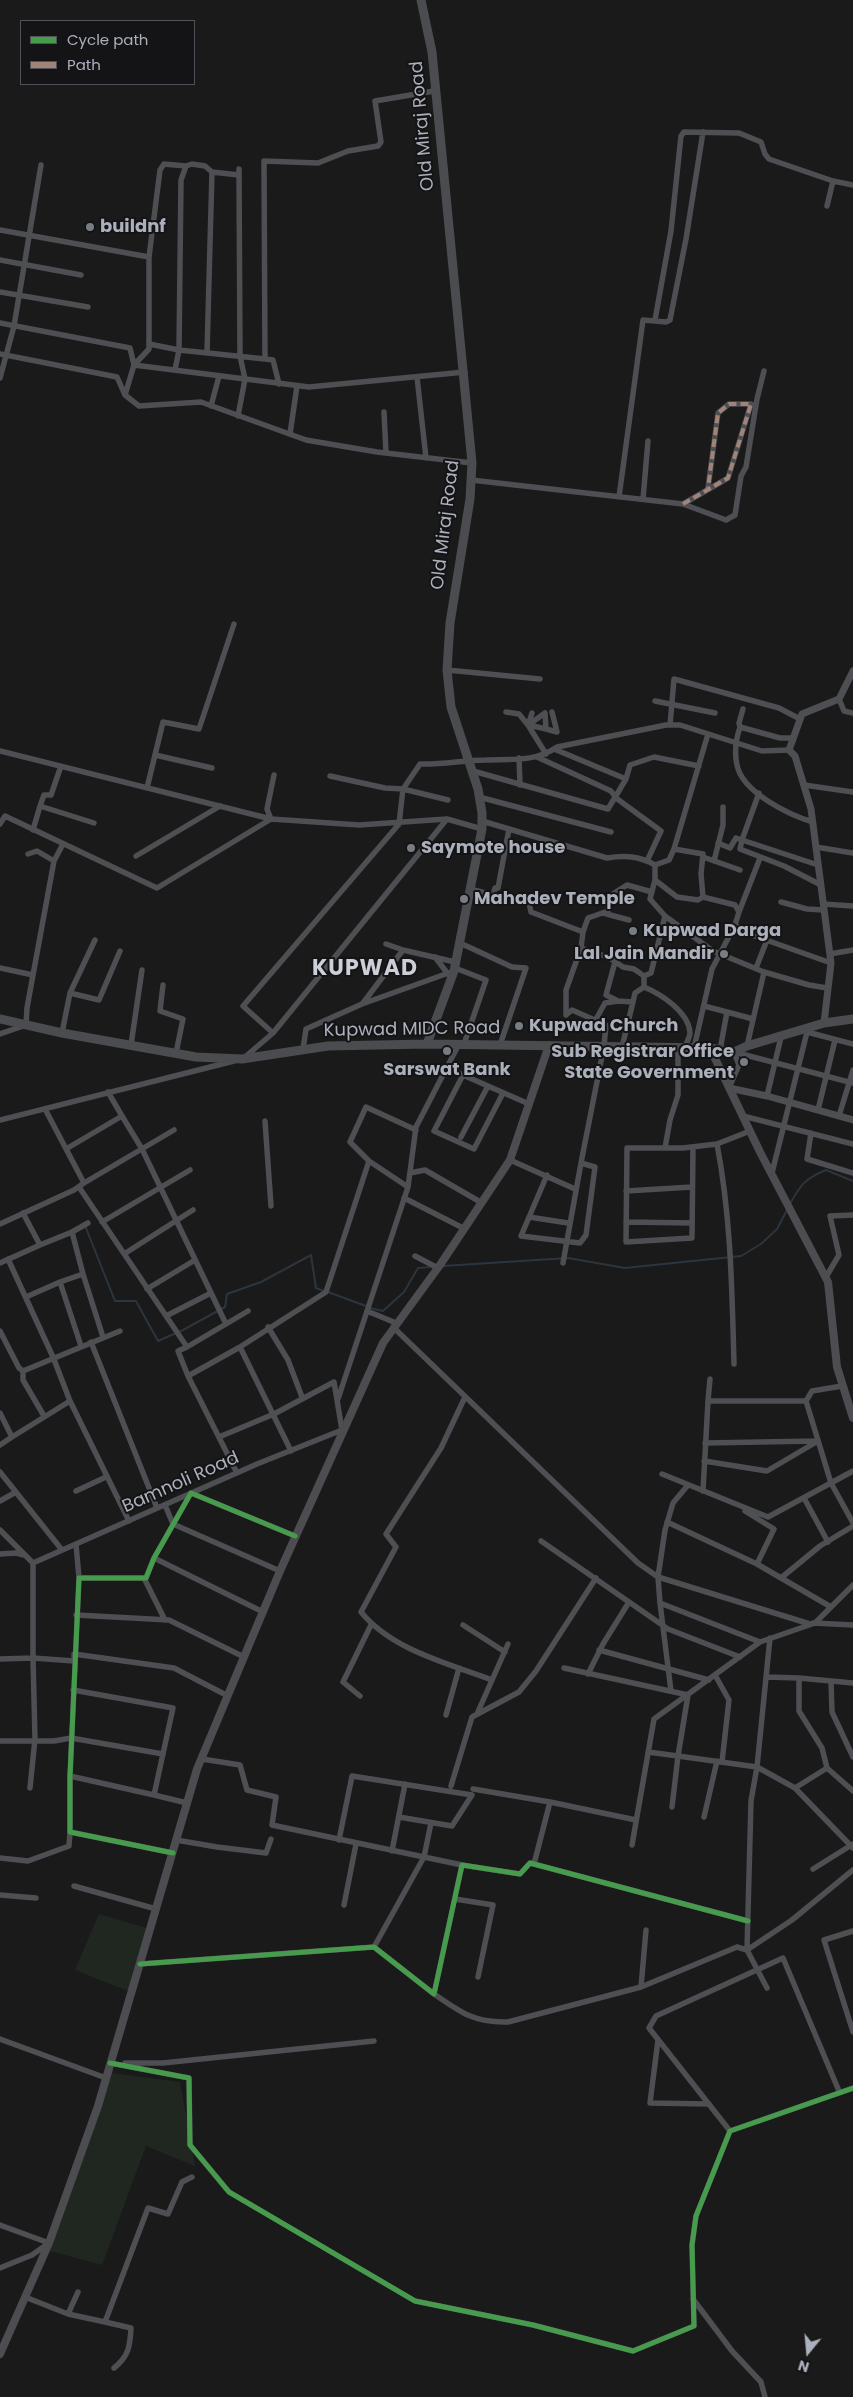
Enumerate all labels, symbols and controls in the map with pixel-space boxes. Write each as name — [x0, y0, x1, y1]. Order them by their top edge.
legend — [20, 20, 195, 85]
text: Cycle path — [67, 29, 148, 50]
text: Path — [67, 54, 101, 75]
street label: Old Miraj Road — [407, 60, 439, 192]
place label: buildnf — [100, 216, 166, 238]
marker: buildnf — [84, 221, 96, 233]
street label: Old Miraj Road — [427, 459, 465, 591]
place label: Saymote house — [421, 837, 565, 859]
marker: Saymote house — [405, 842, 417, 854]
place label: Mahadev Temple — [474, 888, 635, 910]
marker: Mahadev Temple — [458, 893, 470, 905]
place label: Kupwad Darga — [643, 920, 781, 942]
marker: Kupwad Darga — [627, 925, 639, 937]
place label: Lal Jain Mandir — [574, 943, 714, 965]
marker: Lal Jain Mandir — [718, 948, 730, 960]
district label: KUPWAD — [311, 956, 419, 982]
place label: Kupwad Church — [529, 1015, 678, 1037]
street label: Kupwad MIDC Road — [324, 1018, 500, 1042]
marker: Kupwad Church — [513, 1020, 525, 1032]
place label: Sub Registrar Office State Government — [551, 1041, 734, 1084]
marker: Sarswat Bank — [441, 1045, 453, 1057]
marker: Sub Registrar Office State Government — [738, 1056, 750, 1068]
place label: Sarswat Bank — [383, 1059, 511, 1081]
street label: Bamnoli Road — [119, 1448, 243, 1518]
north arrow — [783, 2327, 833, 2377]
text: N — [796, 2355, 812, 2377]

